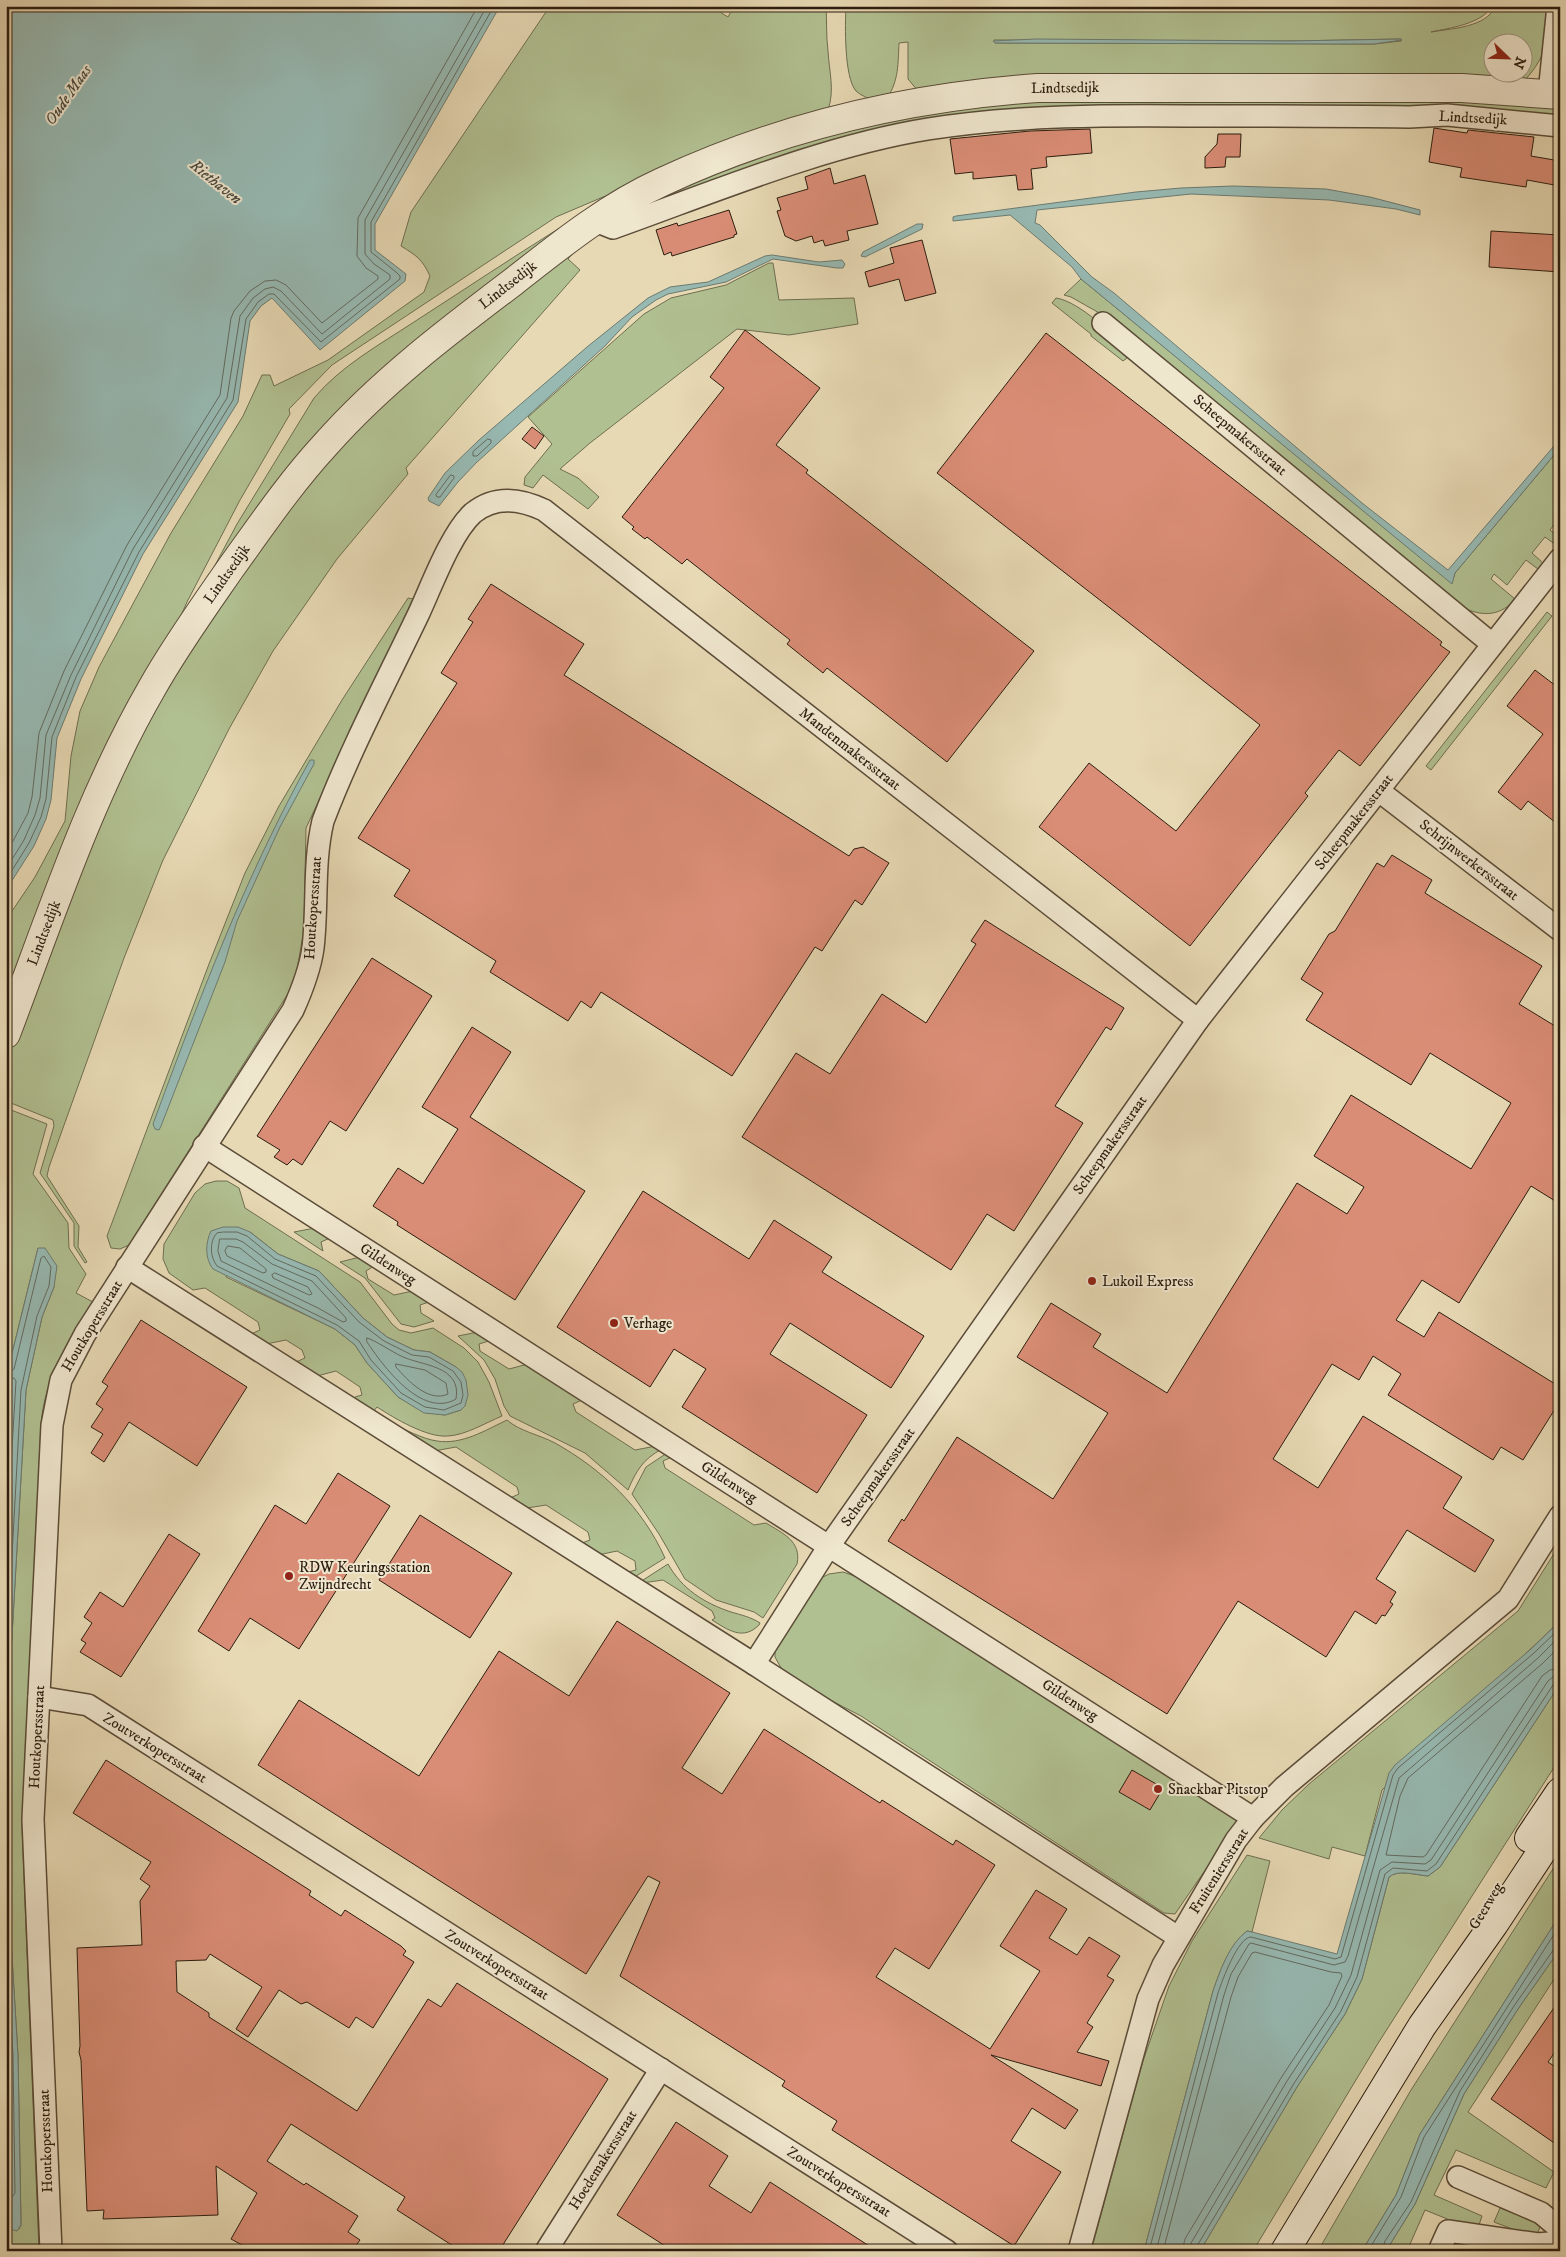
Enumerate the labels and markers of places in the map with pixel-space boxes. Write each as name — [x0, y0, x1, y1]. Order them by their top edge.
place label: Lukoil Express — [1102, 1272, 1194, 1291]
marker: Lukoil Express — [1086, 1275, 1098, 1287]
place label: Verhage — [623, 1314, 672, 1333]
marker: Verhage — [608, 1317, 620, 1329]
place label: RDW Keuringsstation Zwijndrecht — [299, 1558, 431, 1594]
marker: RDW Keuringsstation Zwijndrecht — [283, 1570, 295, 1582]
place label: Snackbar Pitstop — [1168, 1780, 1269, 1799]
marker: Snackbar Pitstop — [1152, 1783, 1164, 1795]

